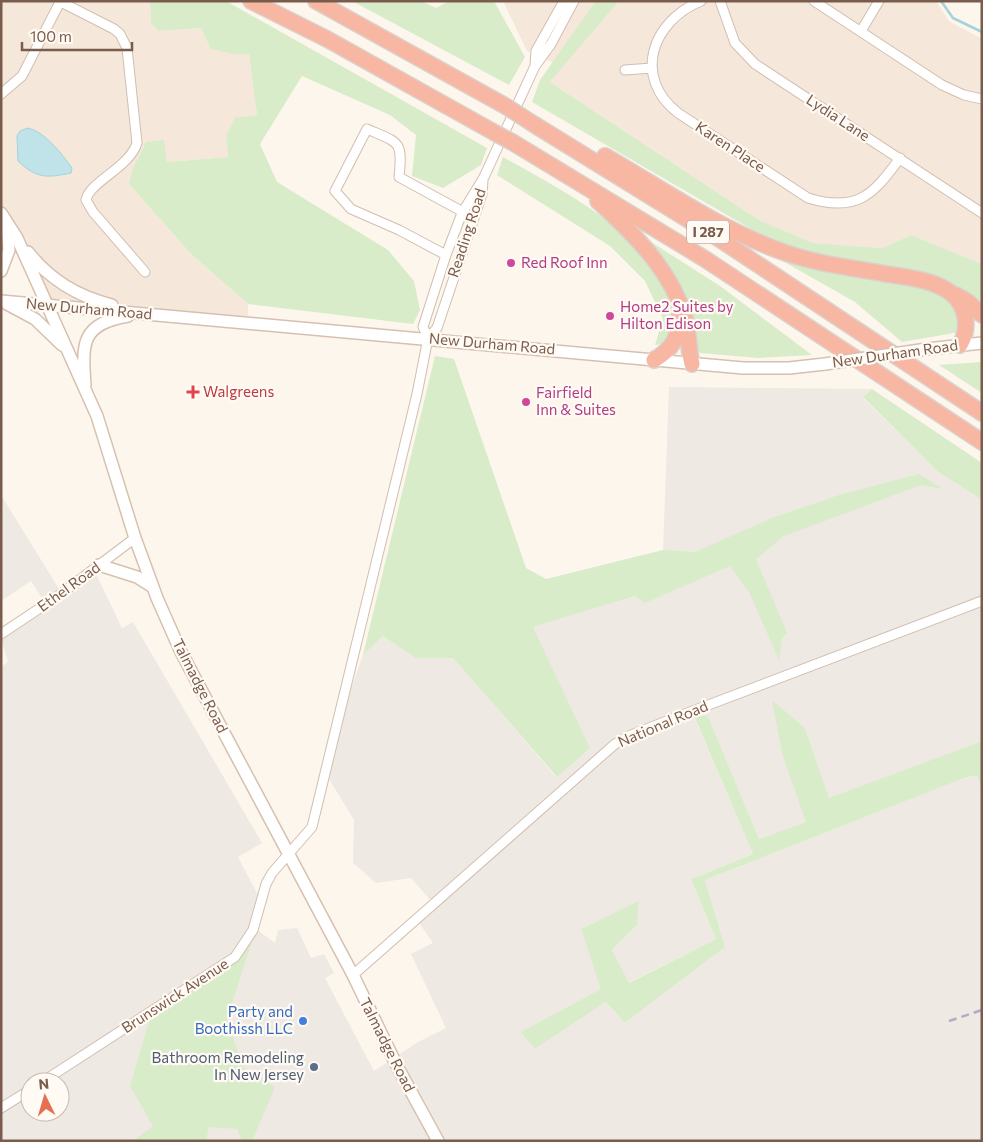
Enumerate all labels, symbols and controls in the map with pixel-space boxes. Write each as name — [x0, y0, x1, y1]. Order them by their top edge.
scale bar — [22, 20, 132, 52]
text: 100 m — [30, 27, 72, 45]
street label: Lydia Lane — [803, 90, 874, 144]
street label: Karen Place — [692, 117, 769, 175]
street label: Reading Road — [443, 186, 489, 279]
road number: I 287 — [687, 220, 729, 243]
place label: Red Roof Inn — [521, 253, 608, 271]
marker: Red Roof Inn — [505, 257, 517, 269]
street label: New Durham Road — [25, 294, 153, 322]
place label: Home2 Suites by Hilton Edison — [620, 297, 734, 332]
marker: Home2 Suites by Hilton Edison — [604, 310, 616, 322]
street label: New Durham Road — [428, 329, 556, 357]
street label: New Durham Road — [831, 335, 959, 371]
place label: Walgreens — [203, 382, 274, 400]
place label: Fairfield Inn & Suites — [536, 383, 616, 418]
marker: Walgreens — [187, 386, 199, 398]
marker: Fairfield Inn & Suites — [520, 396, 532, 408]
street label: Ethel Road — [34, 557, 103, 615]
street label: Talmadge Road — [169, 635, 232, 736]
street label: National Road — [615, 696, 710, 750]
street label: Brunswick Avenue — [118, 954, 231, 1036]
street label: Talmadge Road — [356, 994, 419, 1095]
place label: Party and Boothissh LLC — [195, 1002, 293, 1037]
marker: Party and Boothissh LLC — [297, 1015, 309, 1027]
place label: Bathroom Remodeling In New Jersey — [152, 1048, 304, 1083]
marker: Bathroom Remodeling In New Jersey — [308, 1061, 320, 1073]
north arrow — [20, 1072, 70, 1122]
text: N — [38, 1075, 50, 1092]

